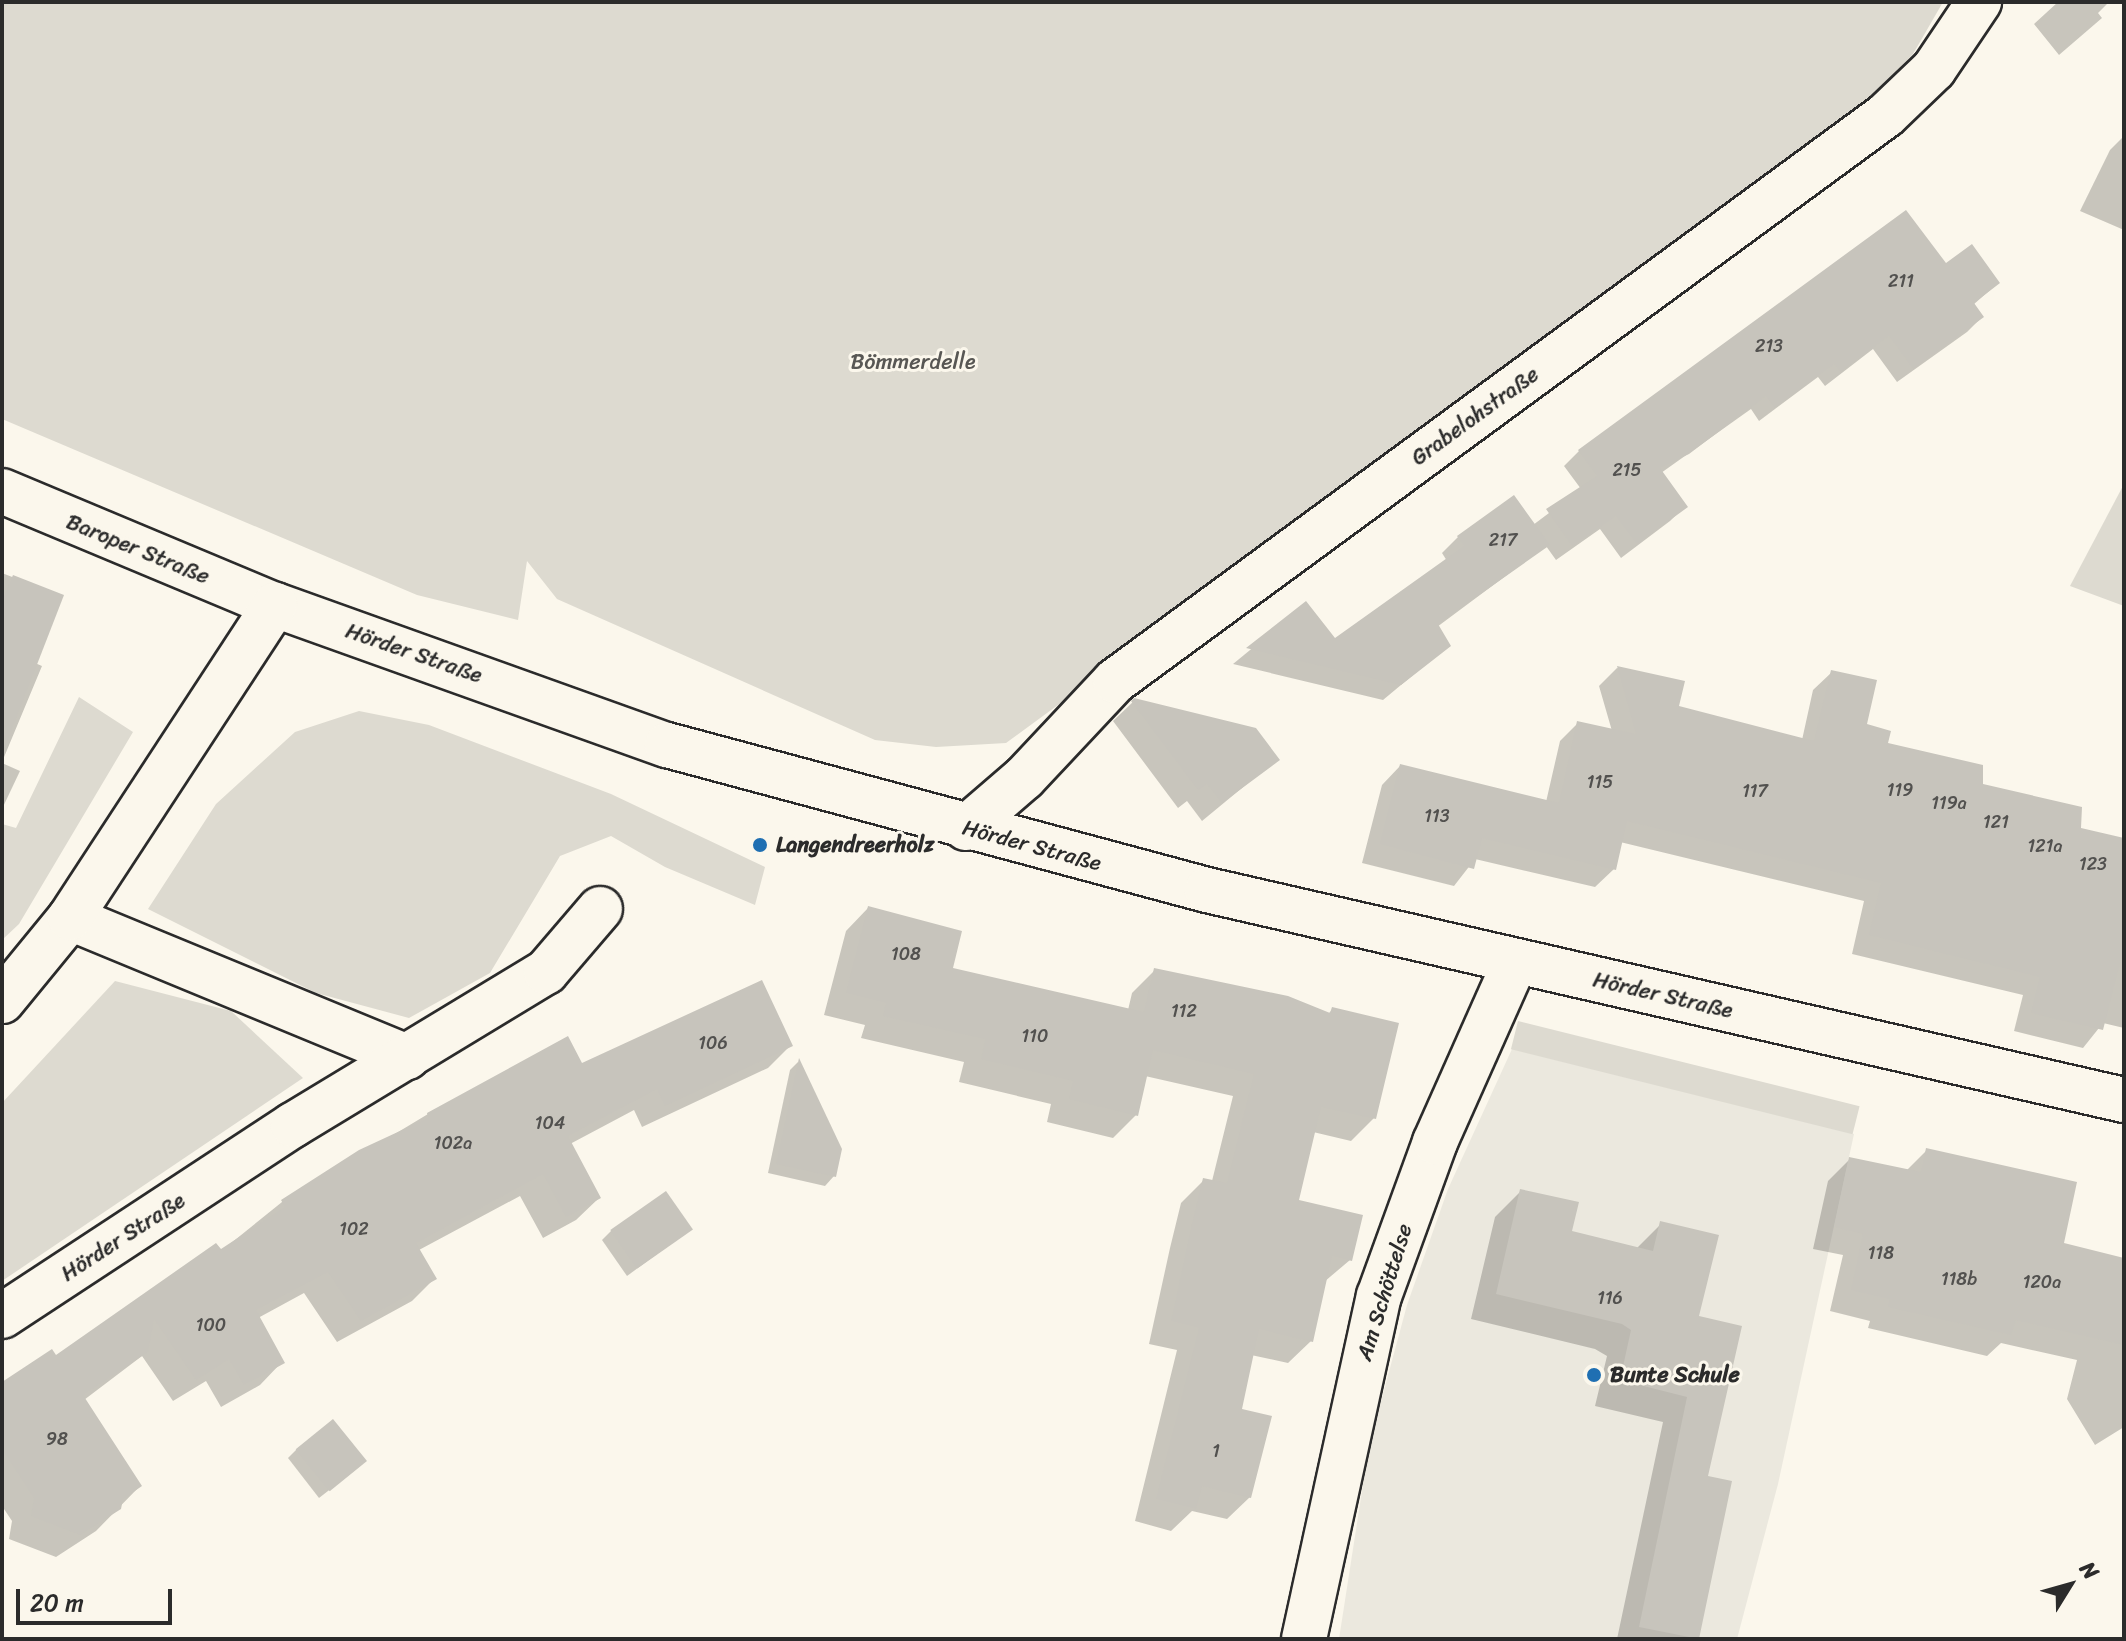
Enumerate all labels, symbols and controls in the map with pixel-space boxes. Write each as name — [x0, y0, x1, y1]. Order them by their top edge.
house number: 211 — [1888, 270, 1914, 292]
house number: 213 — [1755, 335, 1783, 357]
park label: Bömmerdelle — [850, 349, 976, 375]
street label: Grabelohstraße — [1406, 361, 1544, 471]
house number: 215 — [1612, 459, 1642, 481]
street label: Baroper Straße — [63, 508, 213, 590]
house number: 217 — [1489, 529, 1517, 551]
street label: Hörder Straße — [342, 617, 486, 689]
house number: 115 — [1587, 771, 1613, 793]
house number: 119 — [1887, 779, 1913, 801]
house number: 117 — [1742, 780, 1768, 802]
house number: 119a — [1931, 792, 1967, 814]
house number: 113 — [1424, 805, 1450, 827]
house number: 121 — [1983, 811, 2009, 833]
street label: Hörder Straße — [959, 814, 1105, 876]
place label: Langendreerholz — [776, 832, 934, 858]
house number: 121a — [2028, 835, 2062, 857]
marker: Langendreerholz — [751, 836, 769, 854]
house number: 123 — [2079, 853, 2107, 875]
house number: 108 — [891, 943, 921, 965]
street label: Hörder Straße — [1590, 966, 1736, 1024]
house number: 112 — [1171, 1000, 1197, 1022]
house number: 110 — [1022, 1025, 1048, 1047]
house number: 106 — [698, 1032, 728, 1054]
house number: 104 — [535, 1112, 565, 1134]
house number: 102a — [434, 1132, 472, 1154]
street label: Hörder Straße — [56, 1187, 190, 1287]
house number: 102 — [339, 1218, 369, 1240]
street label: Am Schöttelse — [1351, 1220, 1417, 1364]
house number: 118 — [1868, 1242, 1894, 1264]
house number: 118b — [1941, 1268, 1977, 1290]
house number: 120a — [2023, 1271, 2061, 1293]
house number: 116 — [1597, 1287, 1623, 1309]
house number: 100 — [196, 1314, 226, 1336]
place label: Bunte Schule — [1610, 1362, 1740, 1388]
marker: Bunte Schule — [1585, 1366, 1603, 1384]
house number: 98 — [46, 1428, 68, 1450]
house number: 1 — [1212, 1440, 1220, 1462]
north arrow — [2030, 1545, 2110, 1625]
text: N — [2069, 1552, 2110, 1588]
scale bar — [20, 1573, 176, 1623]
text: 20 m — [30, 1582, 84, 1624]

